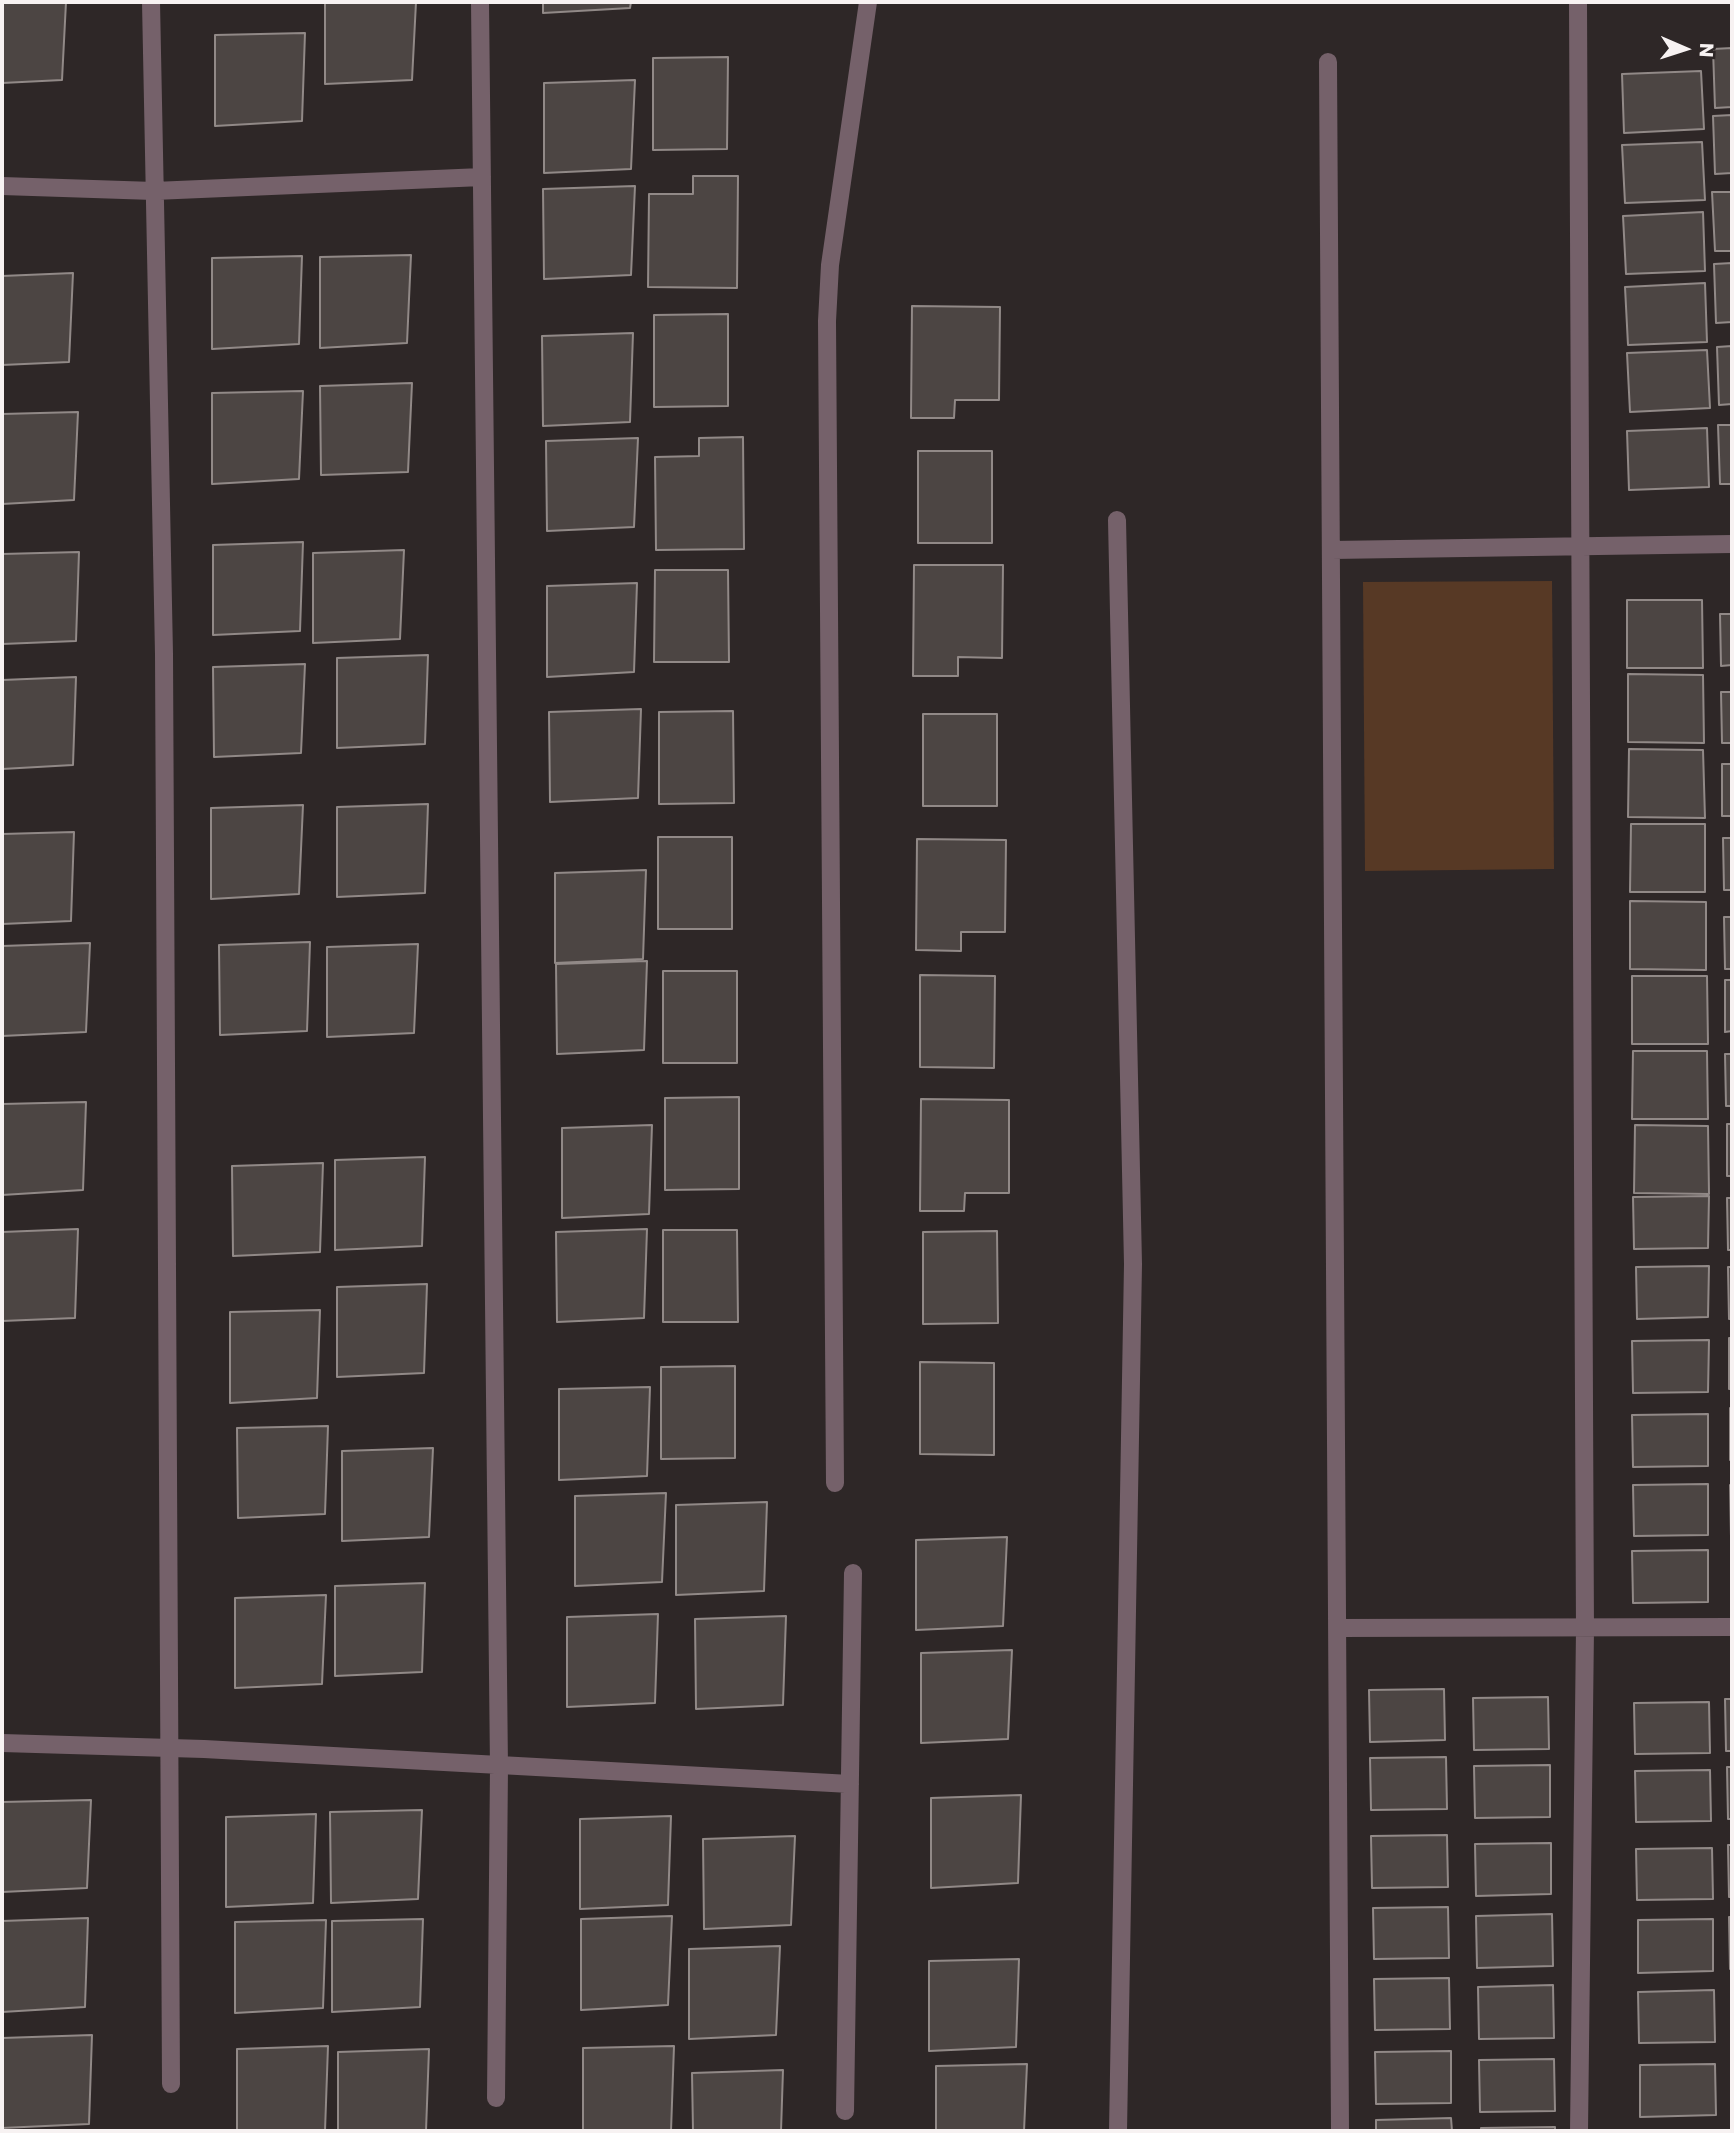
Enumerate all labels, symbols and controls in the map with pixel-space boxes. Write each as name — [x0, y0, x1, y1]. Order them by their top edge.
north arrow — [1650, 14, 1720, 84]
text: N — [1693, 42, 1720, 58]

